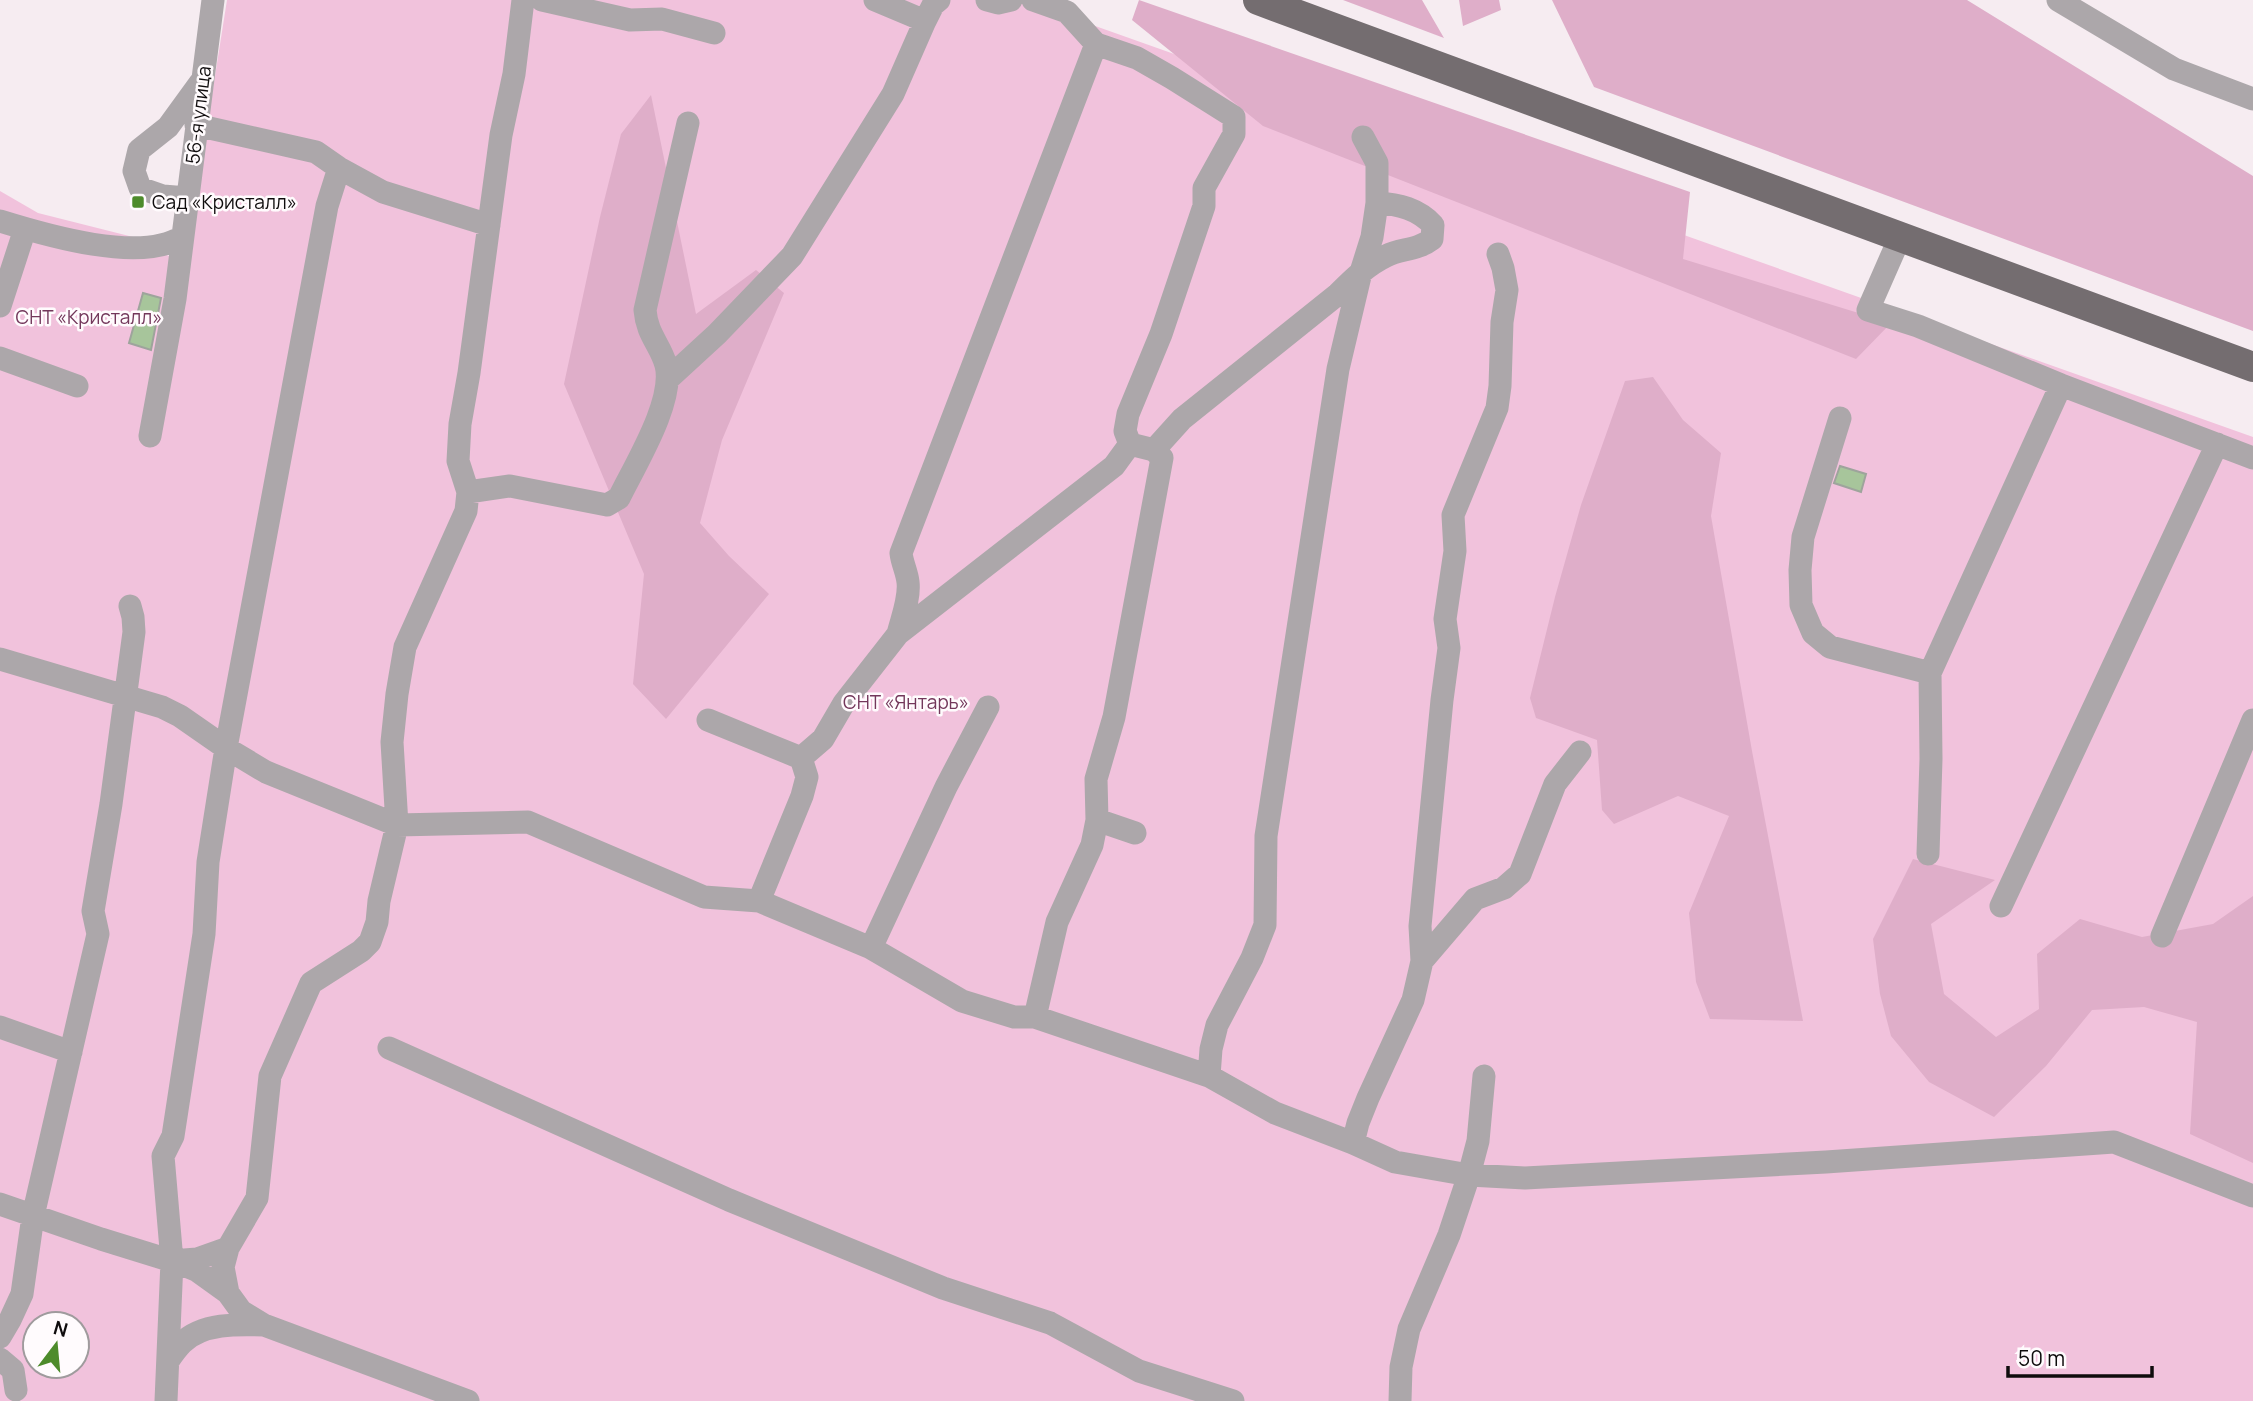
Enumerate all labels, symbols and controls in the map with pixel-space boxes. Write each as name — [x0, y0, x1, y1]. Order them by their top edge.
street label: 56-я улица — [179, 64, 217, 166]
place label: Сад «Кристалл» — [152, 189, 297, 215]
marker: Сад «Кристалл» — [130, 194, 146, 210]
park label: СНТ «Кристалл» — [16, 304, 162, 330]
park label: СНТ «Янтарь» — [843, 689, 969, 715]
north arrow — [21, 1310, 91, 1380]
text: N — [51, 1314, 71, 1343]
scale bar — [2008, 1334, 2152, 1378]
text: 50 m — [2018, 1344, 2065, 1372]

